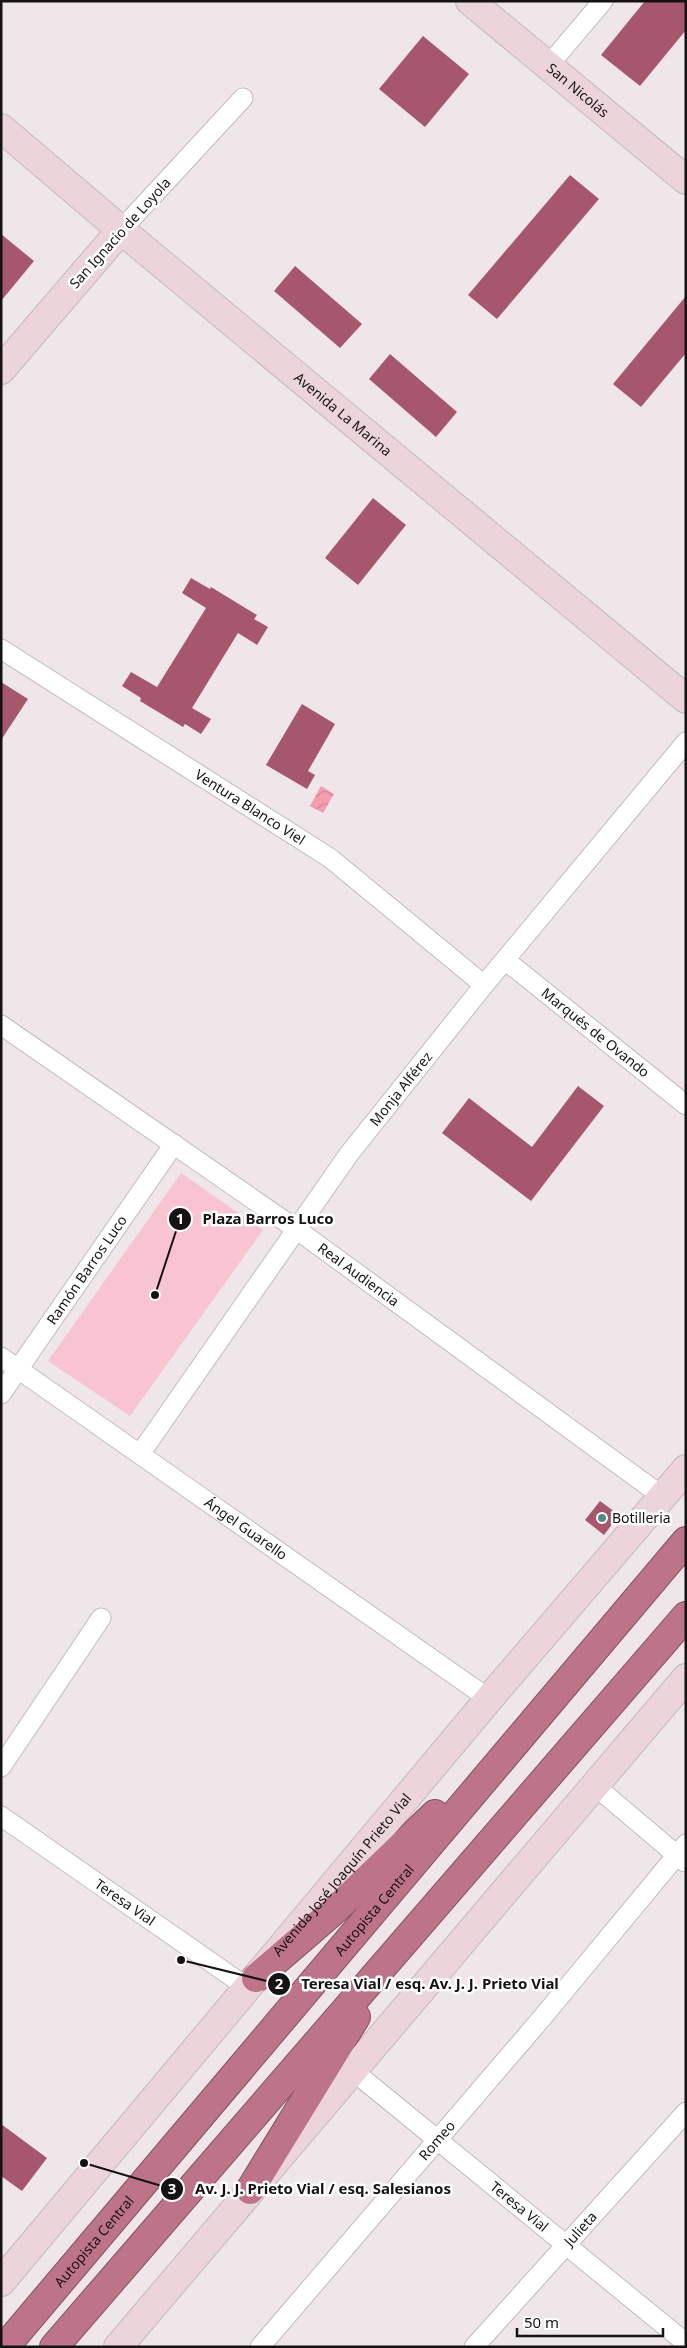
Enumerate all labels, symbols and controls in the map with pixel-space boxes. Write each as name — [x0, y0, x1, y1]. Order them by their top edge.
street label: San Nicolás — [543, 59, 613, 122]
street label: San Ignacio de Loyola — [65, 173, 174, 292]
street label: Avenida La Marina — [290, 368, 396, 460]
street label: Ventura Blanco Viel — [192, 765, 309, 849]
street label: Marqués de Ovando — [538, 983, 654, 1081]
street label: Monja Alférez — [365, 1047, 436, 1130]
callout: Plaza Barros Luco — [167, 1204, 343, 1234]
text: 1 — [176, 1208, 184, 1228]
text: Plaza Barros Luco — [202, 1208, 334, 1228]
street label: Ramón Barros Luco — [42, 1211, 131, 1328]
street label: Real Audiencia — [314, 1238, 403, 1310]
street label: Ángel Guarello — [201, 1492, 291, 1564]
place label: Botilleria — [612, 1508, 671, 1527]
marker: Botilleria — [596, 1512, 608, 1524]
street label: Avenida José Joaquín Prieto Vial — [268, 1789, 415, 1960]
street label: Autopista Central — [330, 1860, 418, 1959]
street label: Teresa Vial — [91, 1874, 159, 1930]
callout: Teresa Vial / esq. Av. J. J. Prieto Vial — [267, 1969, 569, 1999]
text: 2 — [275, 1973, 284, 1993]
text: Teresa Vial / esq. Av. J. J. Prieto Vial — [301, 1973, 559, 1993]
street label: Romeo — [414, 2116, 459, 2164]
callout: Av. J. J. Prieto Vial / esq. Salesianos — [160, 2174, 461, 2204]
street label: Teresa Vial — [486, 2177, 553, 2236]
text: 3 — [168, 2178, 176, 2198]
text: Av. J. J. Prieto Vial / esq. Salesianos — [195, 2178, 451, 2198]
street label: Autopista Central — [50, 2192, 138, 2291]
street label: Julieta — [558, 2207, 601, 2252]
scale bar — [517, 2306, 663, 2338]
text: 50 m — [524, 2312, 559, 2332]

